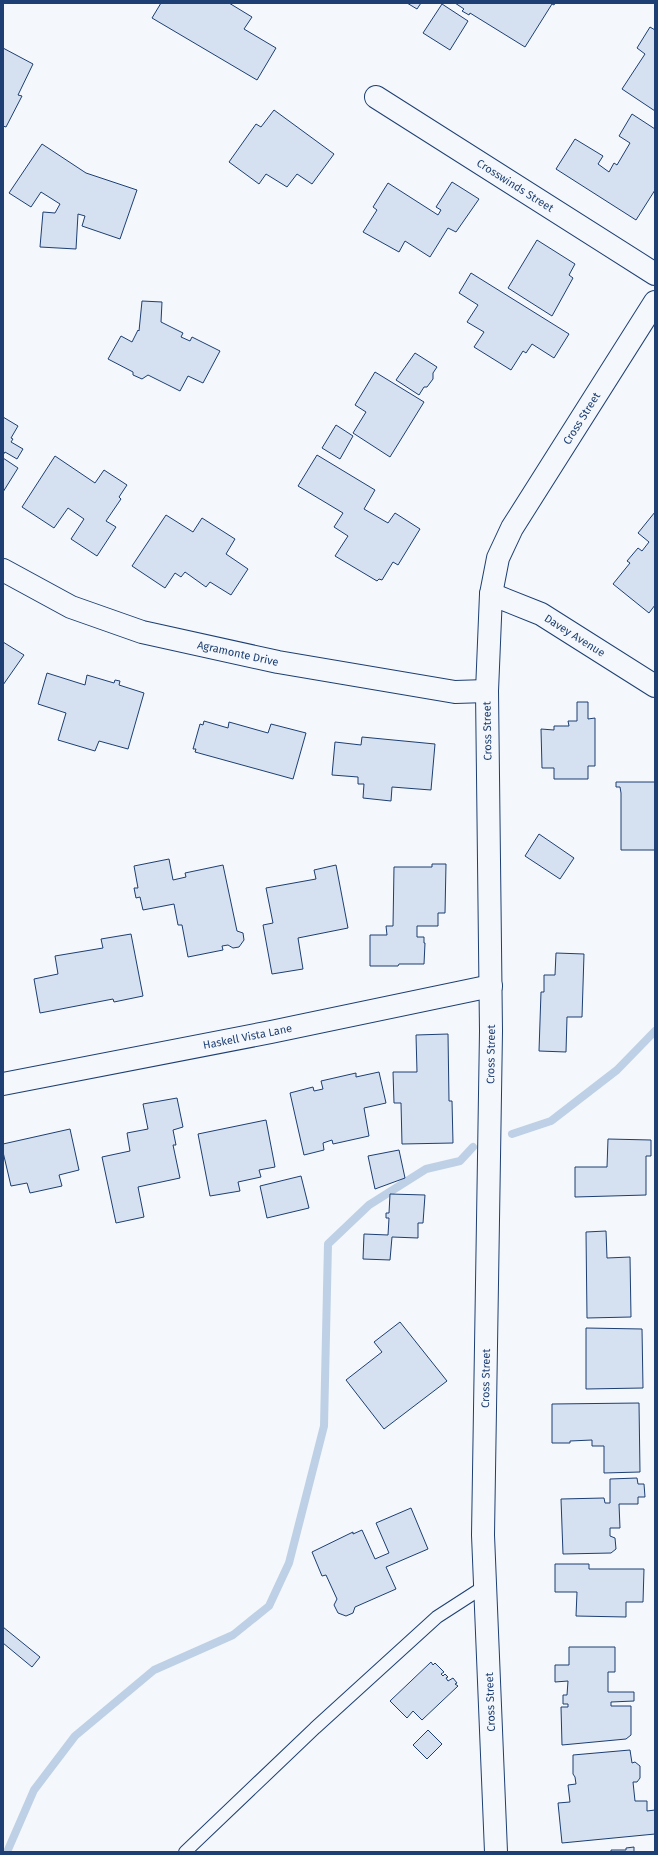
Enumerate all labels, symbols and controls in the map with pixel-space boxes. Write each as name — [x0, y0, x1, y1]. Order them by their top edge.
street label: Crosswinds Street — [474, 157, 556, 215]
street label: Cross Street — [560, 390, 603, 447]
street label: Davey Avenue — [542, 612, 607, 660]
street label: Agramonte Drive — [196, 638, 280, 669]
street label: Cross Street — [480, 701, 495, 761]
street label: Haskell Vista Lane — [202, 1022, 293, 1052]
street label: Cross Street — [484, 1025, 498, 1084]
street label: Cross Street — [479, 1349, 493, 1408]
street label: Cross Street — [483, 1672, 498, 1732]

